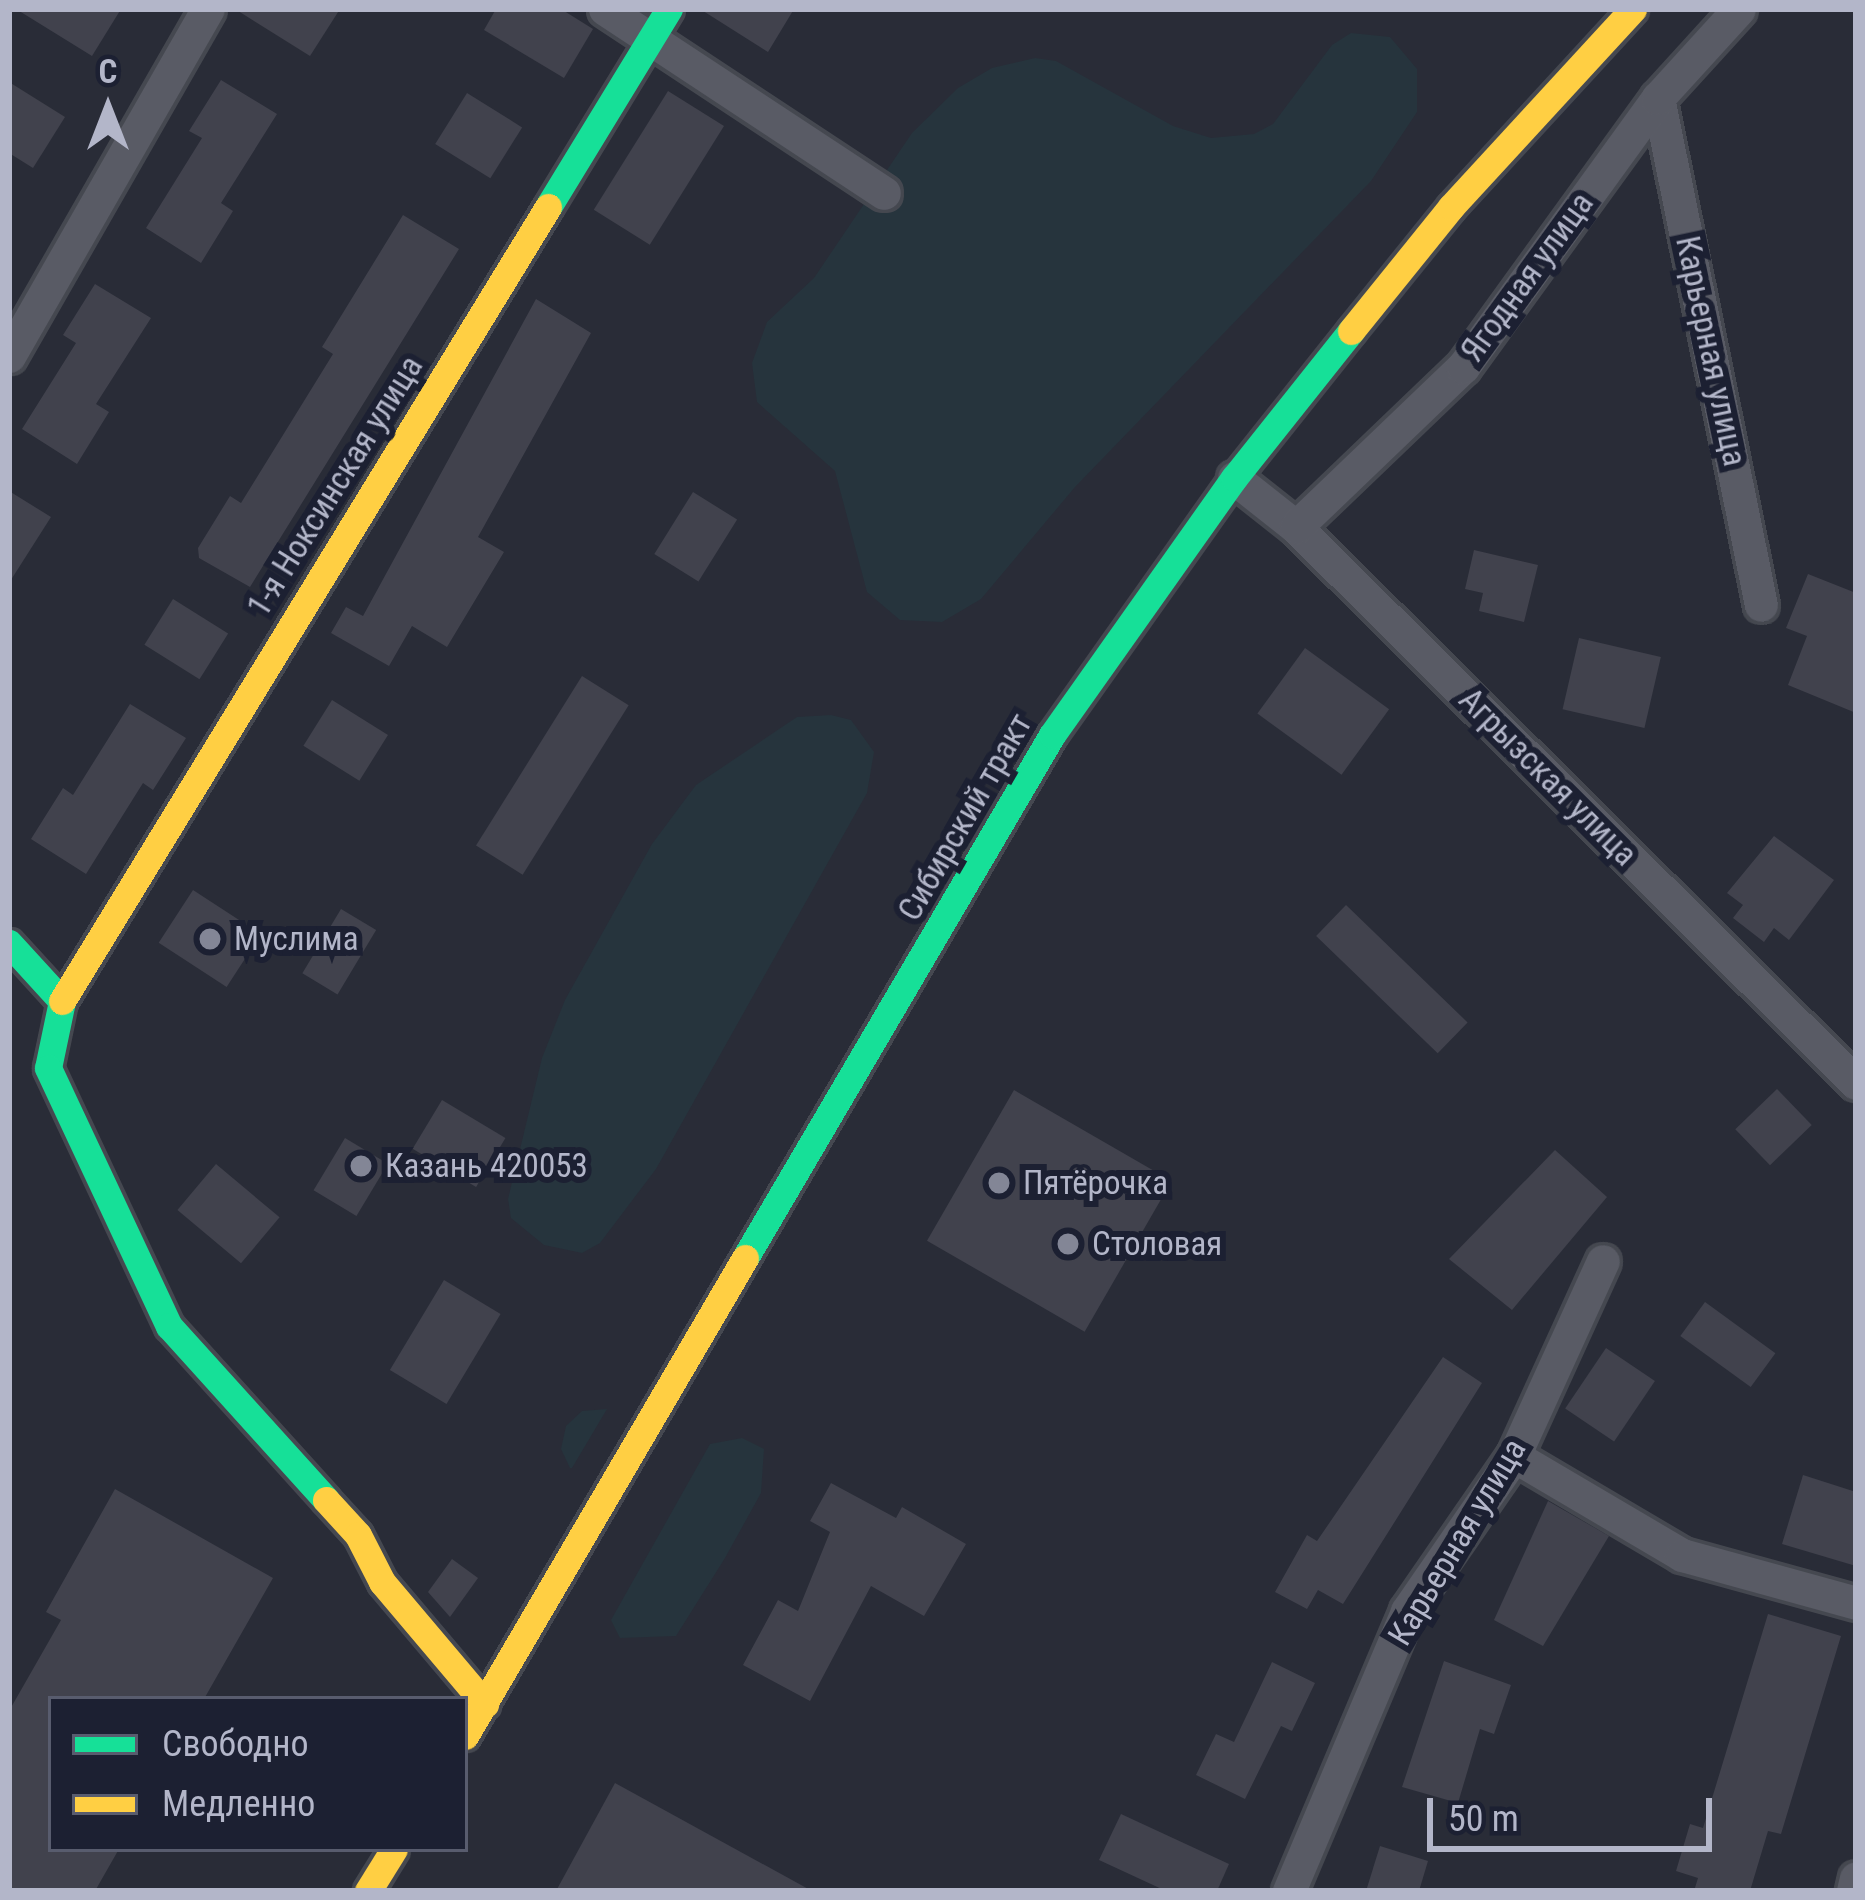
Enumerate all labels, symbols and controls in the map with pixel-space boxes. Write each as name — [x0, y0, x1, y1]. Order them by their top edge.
north arrow — [48, 48, 168, 168]
text: С — [99, 52, 117, 91]
street label: Ягодная улица — [1452, 185, 1602, 369]
street label: Карьерная улица — [1667, 232, 1755, 470]
street label: 1-я Ноксинская улица — [239, 348, 431, 624]
street label: Агрызская улица — [1451, 680, 1645, 874]
street label: Сибирский тракт — [890, 706, 1040, 928]
place label: Муслима — [234, 919, 358, 959]
marker: Муслима — [197, 926, 223, 952]
place label: Казань 420053 — [385, 1146, 588, 1186]
marker: Казань 420053 — [348, 1153, 374, 1179]
place label: Пятёрочка — [1023, 1163, 1168, 1203]
marker: Пятёрочка — [986, 1170, 1012, 1196]
place label: Столовая — [1092, 1224, 1222, 1264]
marker: Столовая — [1055, 1231, 1081, 1257]
street label: Карьерная улица — [1380, 1431, 1534, 1653]
legend — [48, 1696, 468, 1852]
text: Свободно — [162, 1723, 309, 1765]
scale bar — [1433, 1774, 1718, 1848]
text: Медленно — [162, 1783, 315, 1825]
text: 50 m — [1448, 1798, 1519, 1840]

